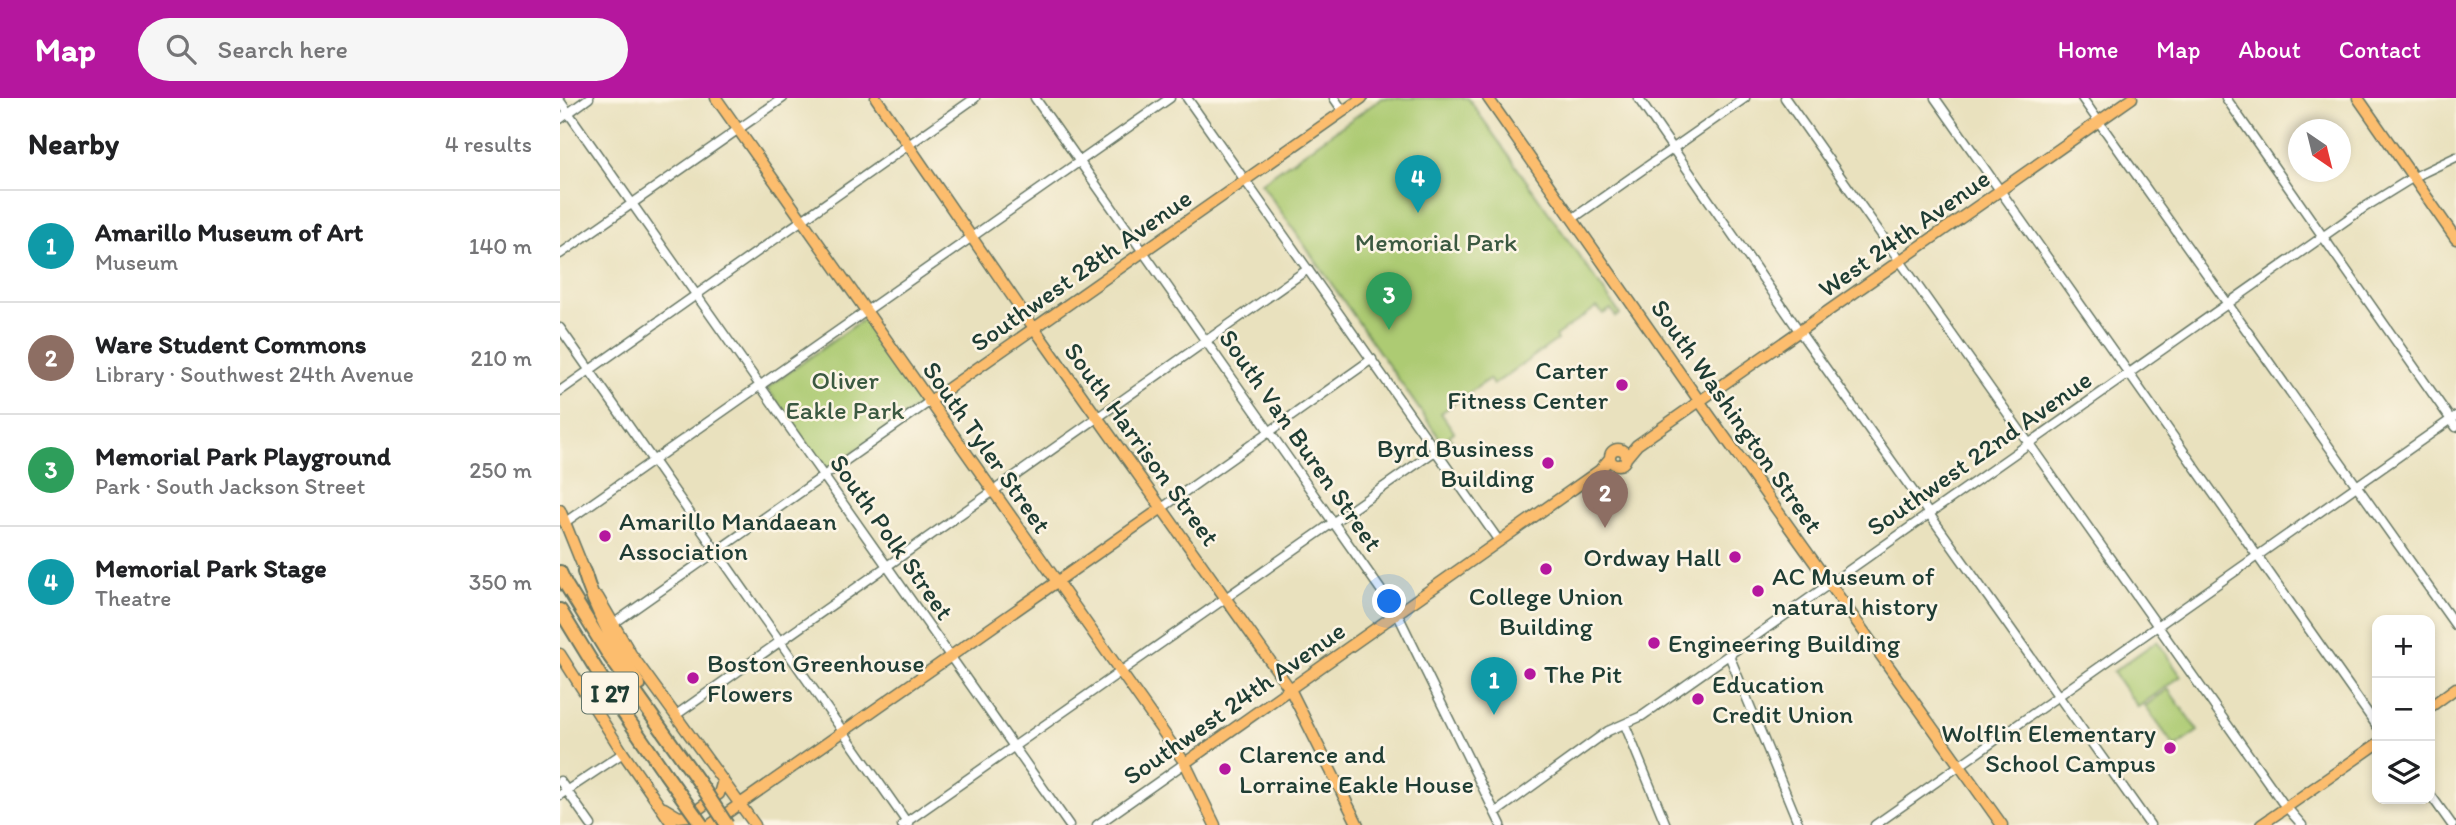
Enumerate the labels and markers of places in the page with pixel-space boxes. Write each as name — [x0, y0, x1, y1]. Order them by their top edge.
pin: 4 — [1395, 155, 1441, 213]
pin: 3 — [1366, 272, 1412, 330]
place label: Carter Fitness Center — [1447, 354, 1609, 416]
marker: Carter Fitness Center — [1614, 377, 1630, 393]
place label: Byrd Business Building — [1377, 432, 1535, 494]
marker: Byrd Business Building — [1540, 455, 1556, 471]
pin: 2 — [1582, 470, 1628, 528]
place label: Amarillo Mandaean Association — [619, 505, 837, 567]
marker: Amarillo Mandaean Association — [597, 528, 613, 544]
place label: Ordway Hall — [1583, 541, 1721, 573]
marker: Ordway Hall — [1727, 549, 1743, 565]
place label: AC Museum of natural history — [1772, 560, 1938, 622]
marker: College Union Building — [1538, 561, 1554, 577]
place label: College Union Building — [1469, 580, 1623, 642]
marker: AC Museum of natural history — [1750, 583, 1766, 599]
place label: Engineering Building — [1668, 627, 1901, 659]
marker: Engineering Building — [1646, 635, 1662, 651]
place label: Boston Greenhouse Flowers — [707, 647, 925, 709]
pin: 1 — [1471, 657, 1517, 715]
place label: The Pit — [1544, 658, 1622, 690]
marker: The Pit — [1522, 666, 1538, 682]
place label: Education Credit Union — [1712, 668, 1853, 730]
marker: Boston Greenhouse Flowers — [685, 670, 701, 686]
marker: Education Credit Union — [1690, 691, 1706, 707]
place label: Wolflin Elementary School Campus — [1941, 717, 2156, 779]
place label: Clarence and Lorraine Eakle House — [1239, 738, 1474, 800]
marker: Wolflin Elementary School Campus — [2162, 740, 2178, 756]
marker: Clarence and Lorraine Eakle House — [1217, 761, 1233, 777]

